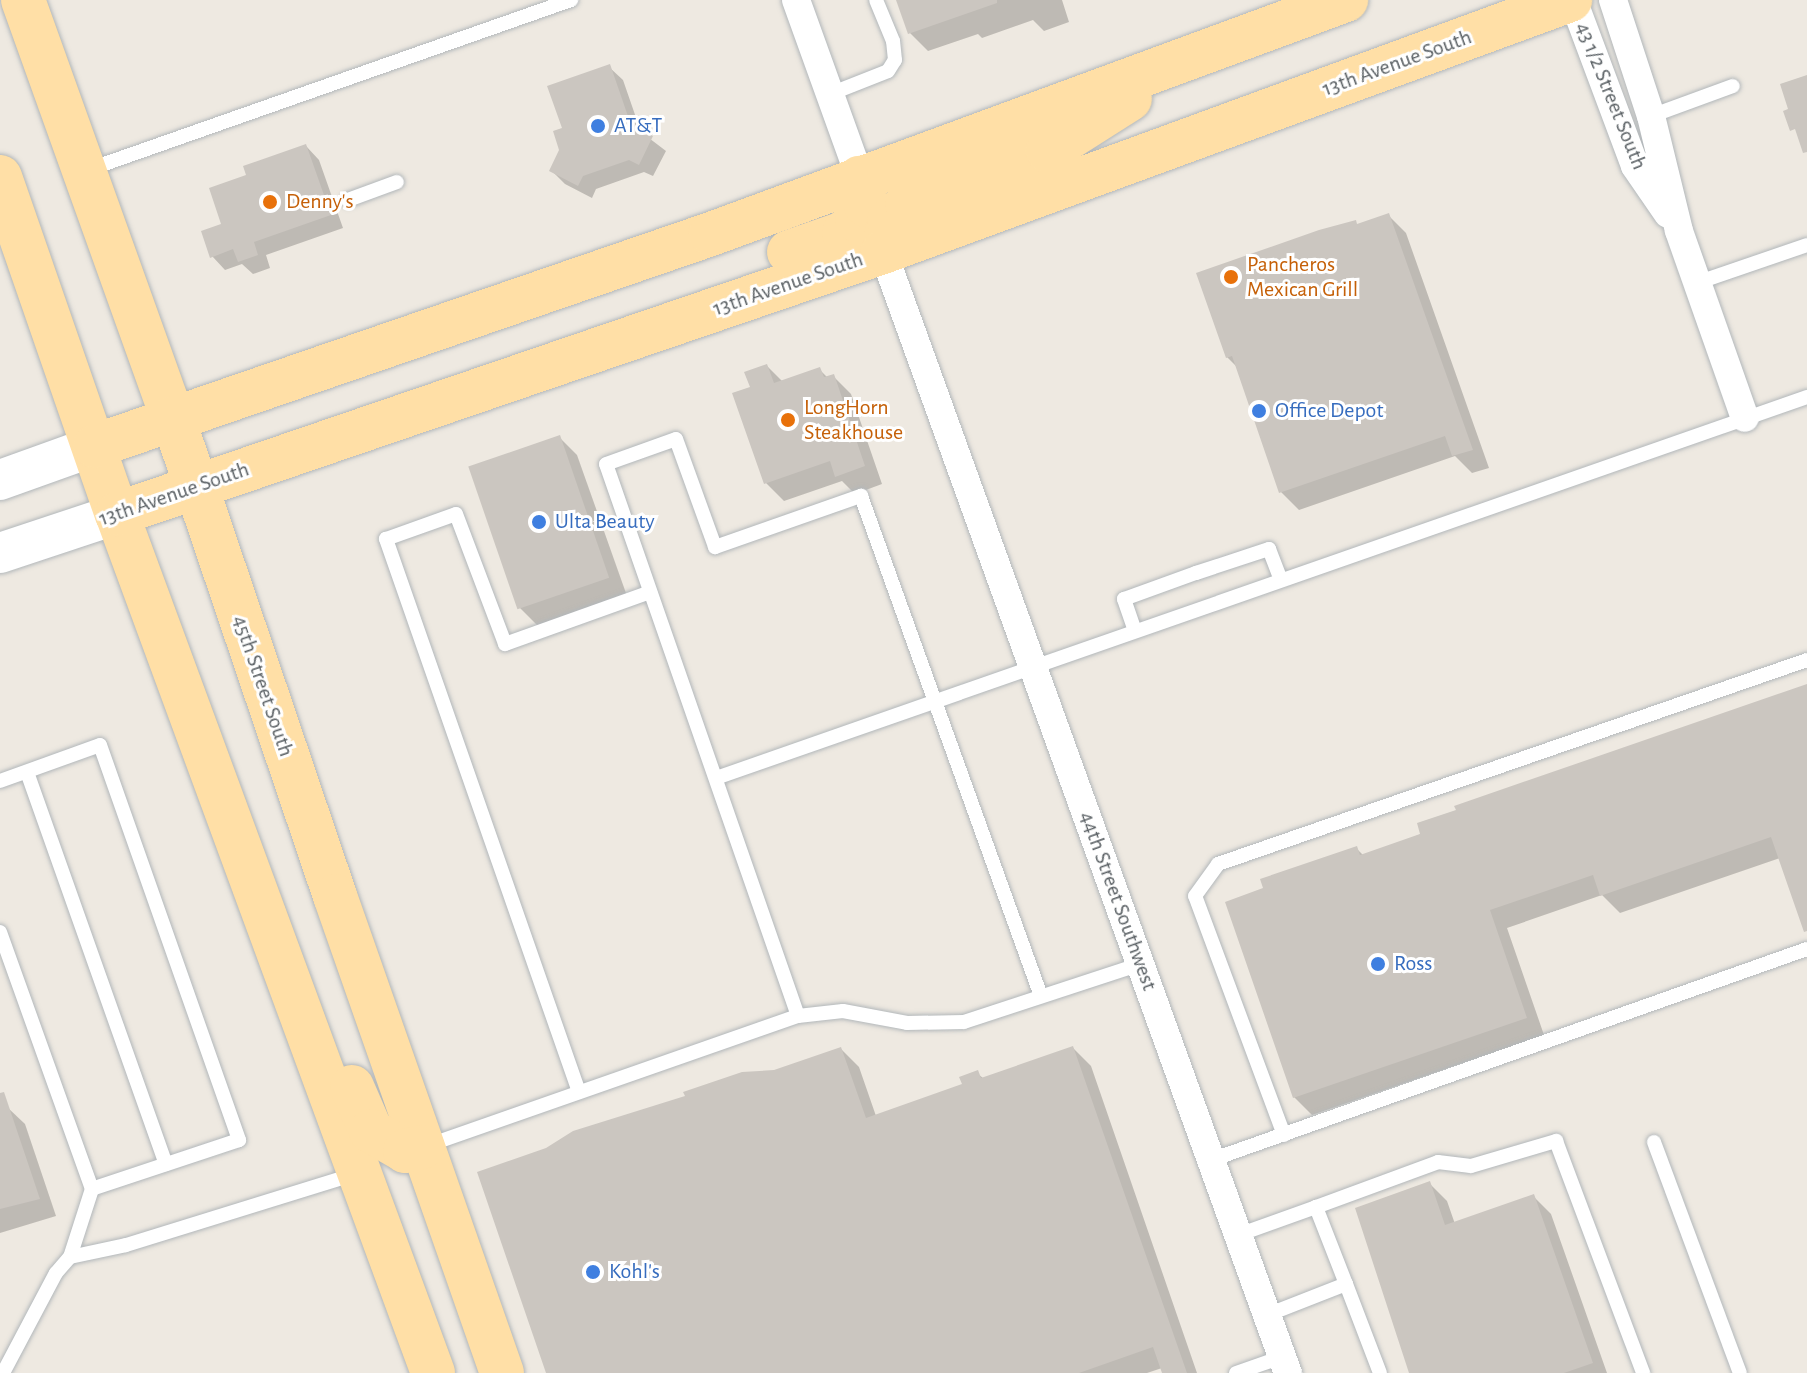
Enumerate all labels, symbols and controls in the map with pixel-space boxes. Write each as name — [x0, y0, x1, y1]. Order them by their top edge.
street label: 43 1/2 Street South — [1569, 18, 1653, 174]
street label: 13th Avenue South — [1319, 24, 1475, 102]
place label: AT&T — [614, 113, 662, 139]
marker: AT&T — [589, 117, 607, 135]
place label: Denny's — [286, 189, 354, 215]
marker: Denny's — [261, 193, 279, 211]
street label: 13th Avenue South — [710, 246, 866, 322]
place label: Pancheros Mexican Grill — [1247, 251, 1358, 302]
marker: Pancheros Mexican Grill — [1222, 268, 1240, 286]
place label: LongHorn Steakhouse — [804, 394, 903, 446]
place label: Office Depot — [1275, 398, 1383, 424]
marker: Office Depot — [1250, 402, 1268, 420]
marker: LongHorn Steakhouse — [779, 411, 797, 429]
street label: 13th Avenue South — [96, 456, 252, 532]
place label: Ulta Beauty — [555, 509, 655, 535]
marker: Ulta Beauty — [530, 513, 548, 531]
street label: 45th Street South — [226, 612, 300, 760]
street label: 44th Street Southwest — [1073, 808, 1163, 994]
place label: Ross — [1394, 951, 1432, 977]
marker: Ross — [1369, 955, 1387, 973]
place label: Kohl's — [609, 1259, 660, 1285]
marker: Kohl's — [584, 1263, 602, 1281]

